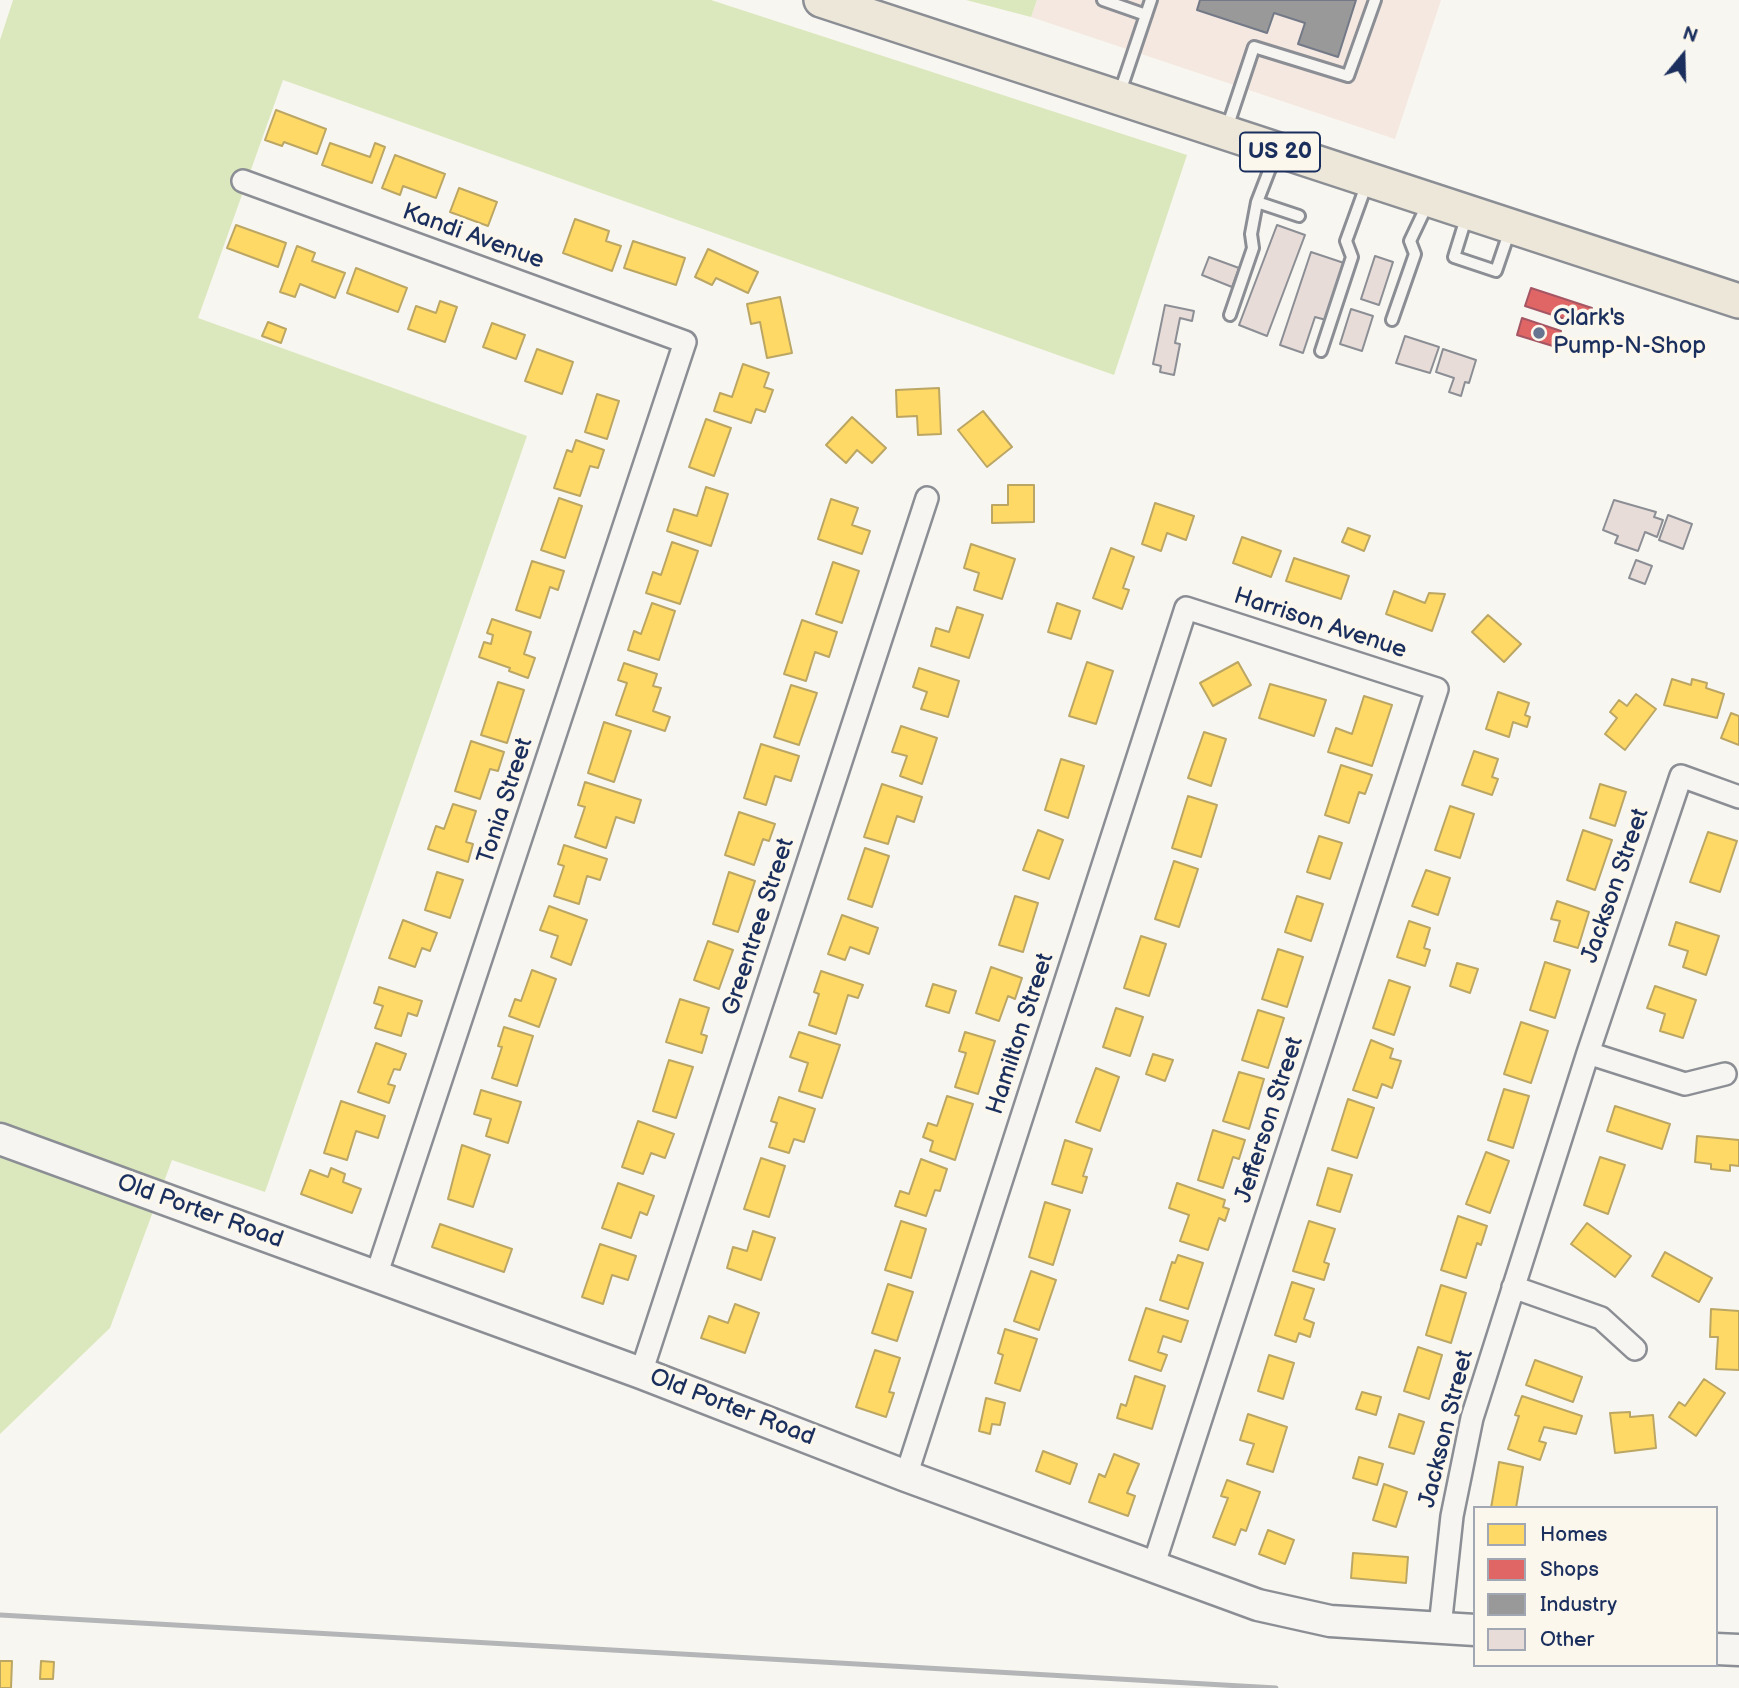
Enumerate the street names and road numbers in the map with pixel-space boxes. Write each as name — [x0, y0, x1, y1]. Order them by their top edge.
road number: US 20 — [1240, 132, 1320, 172]
street label: Kandi Avenue — [398, 198, 548, 276]
street label: Harrison Avenue — [1230, 582, 1410, 666]
street label: Tonia Street — [472, 734, 540, 868]
street label: Jackson Street — [1576, 805, 1656, 967]
street label: Greentree Street — [717, 835, 801, 1019]
street label: Hamilton Street — [981, 950, 1061, 1118]
street label: Jefferson Street — [1230, 1033, 1310, 1207]
street label: Old Porter Road — [113, 1169, 287, 1255]
street label: Jackson Street — [1413, 1347, 1481, 1511]
street label: Old Porter Road — [645, 1363, 819, 1453]

